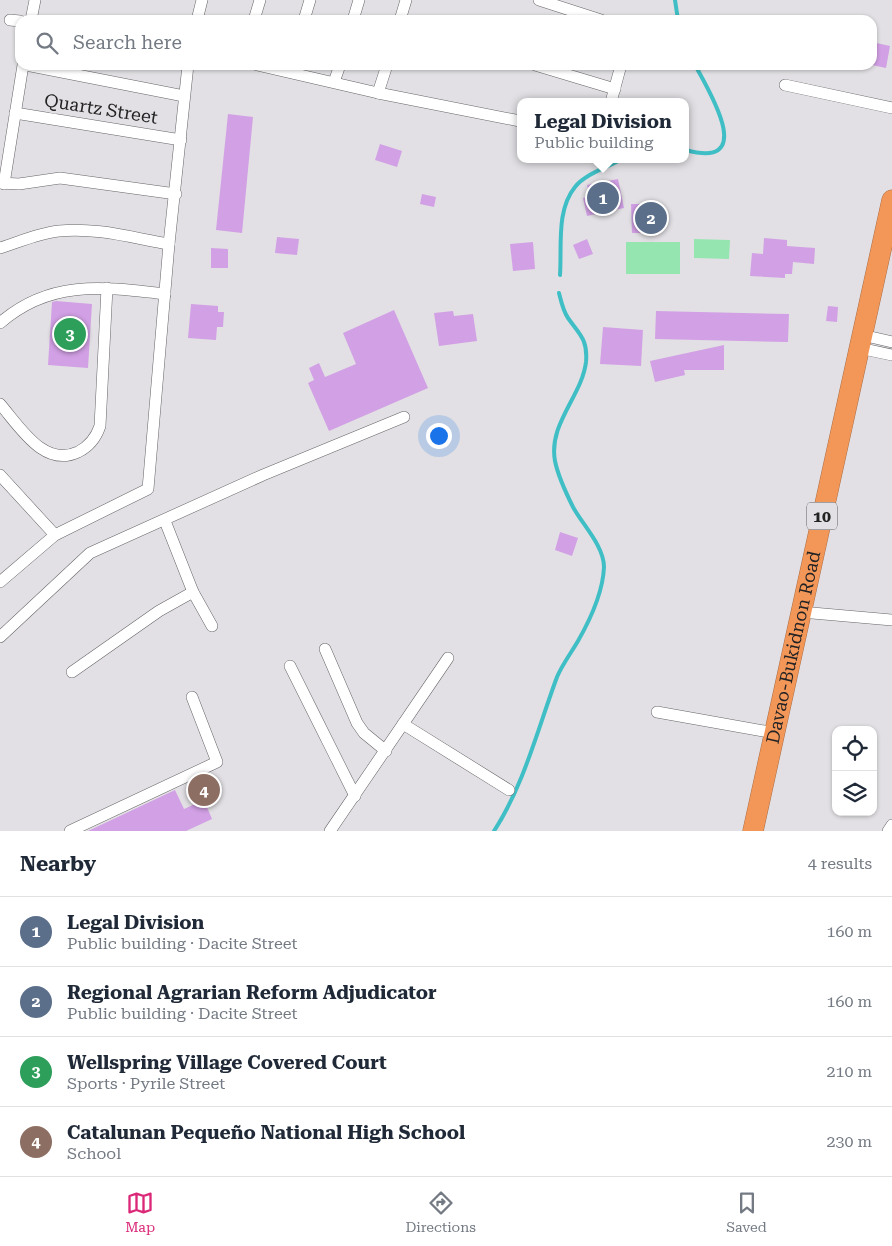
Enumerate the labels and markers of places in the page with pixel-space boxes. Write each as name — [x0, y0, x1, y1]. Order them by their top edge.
pin: 1 — [587, 179, 619, 217]
pin: 2 — [635, 199, 667, 237]
pin: 3 — [54, 315, 86, 353]
pin: 4 — [188, 771, 220, 809]

